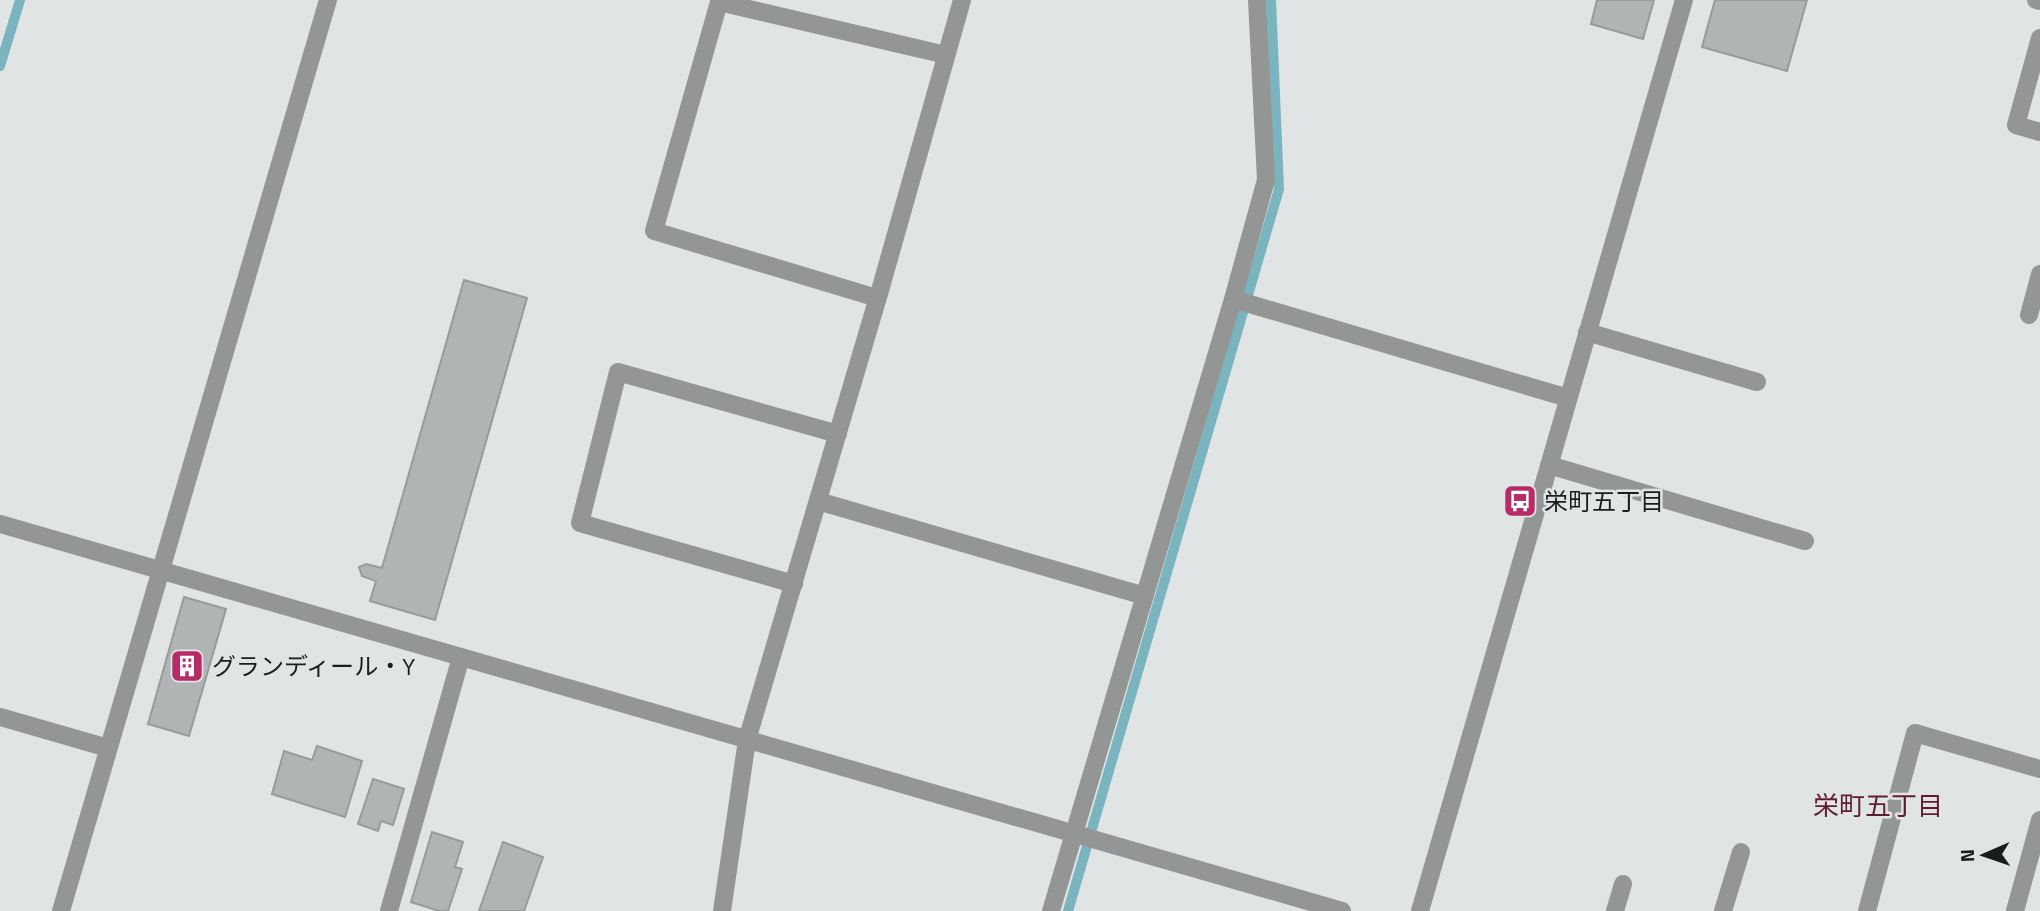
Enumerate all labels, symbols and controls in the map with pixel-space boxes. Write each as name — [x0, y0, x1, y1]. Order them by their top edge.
bus stop icon: 栄町五丁目 — [1501, 482, 1539, 520]
place label: 栄町五丁目 — [1544, 483, 1664, 519]
building icon: グランディール・Y — [168, 647, 206, 685]
place label: グランディール・Y — [212, 648, 415, 684]
district label: 栄町五丁目 — [1813, 786, 1943, 825]
north arrow — [1949, 820, 2019, 890]
text: N — [1952, 849, 1981, 863]

